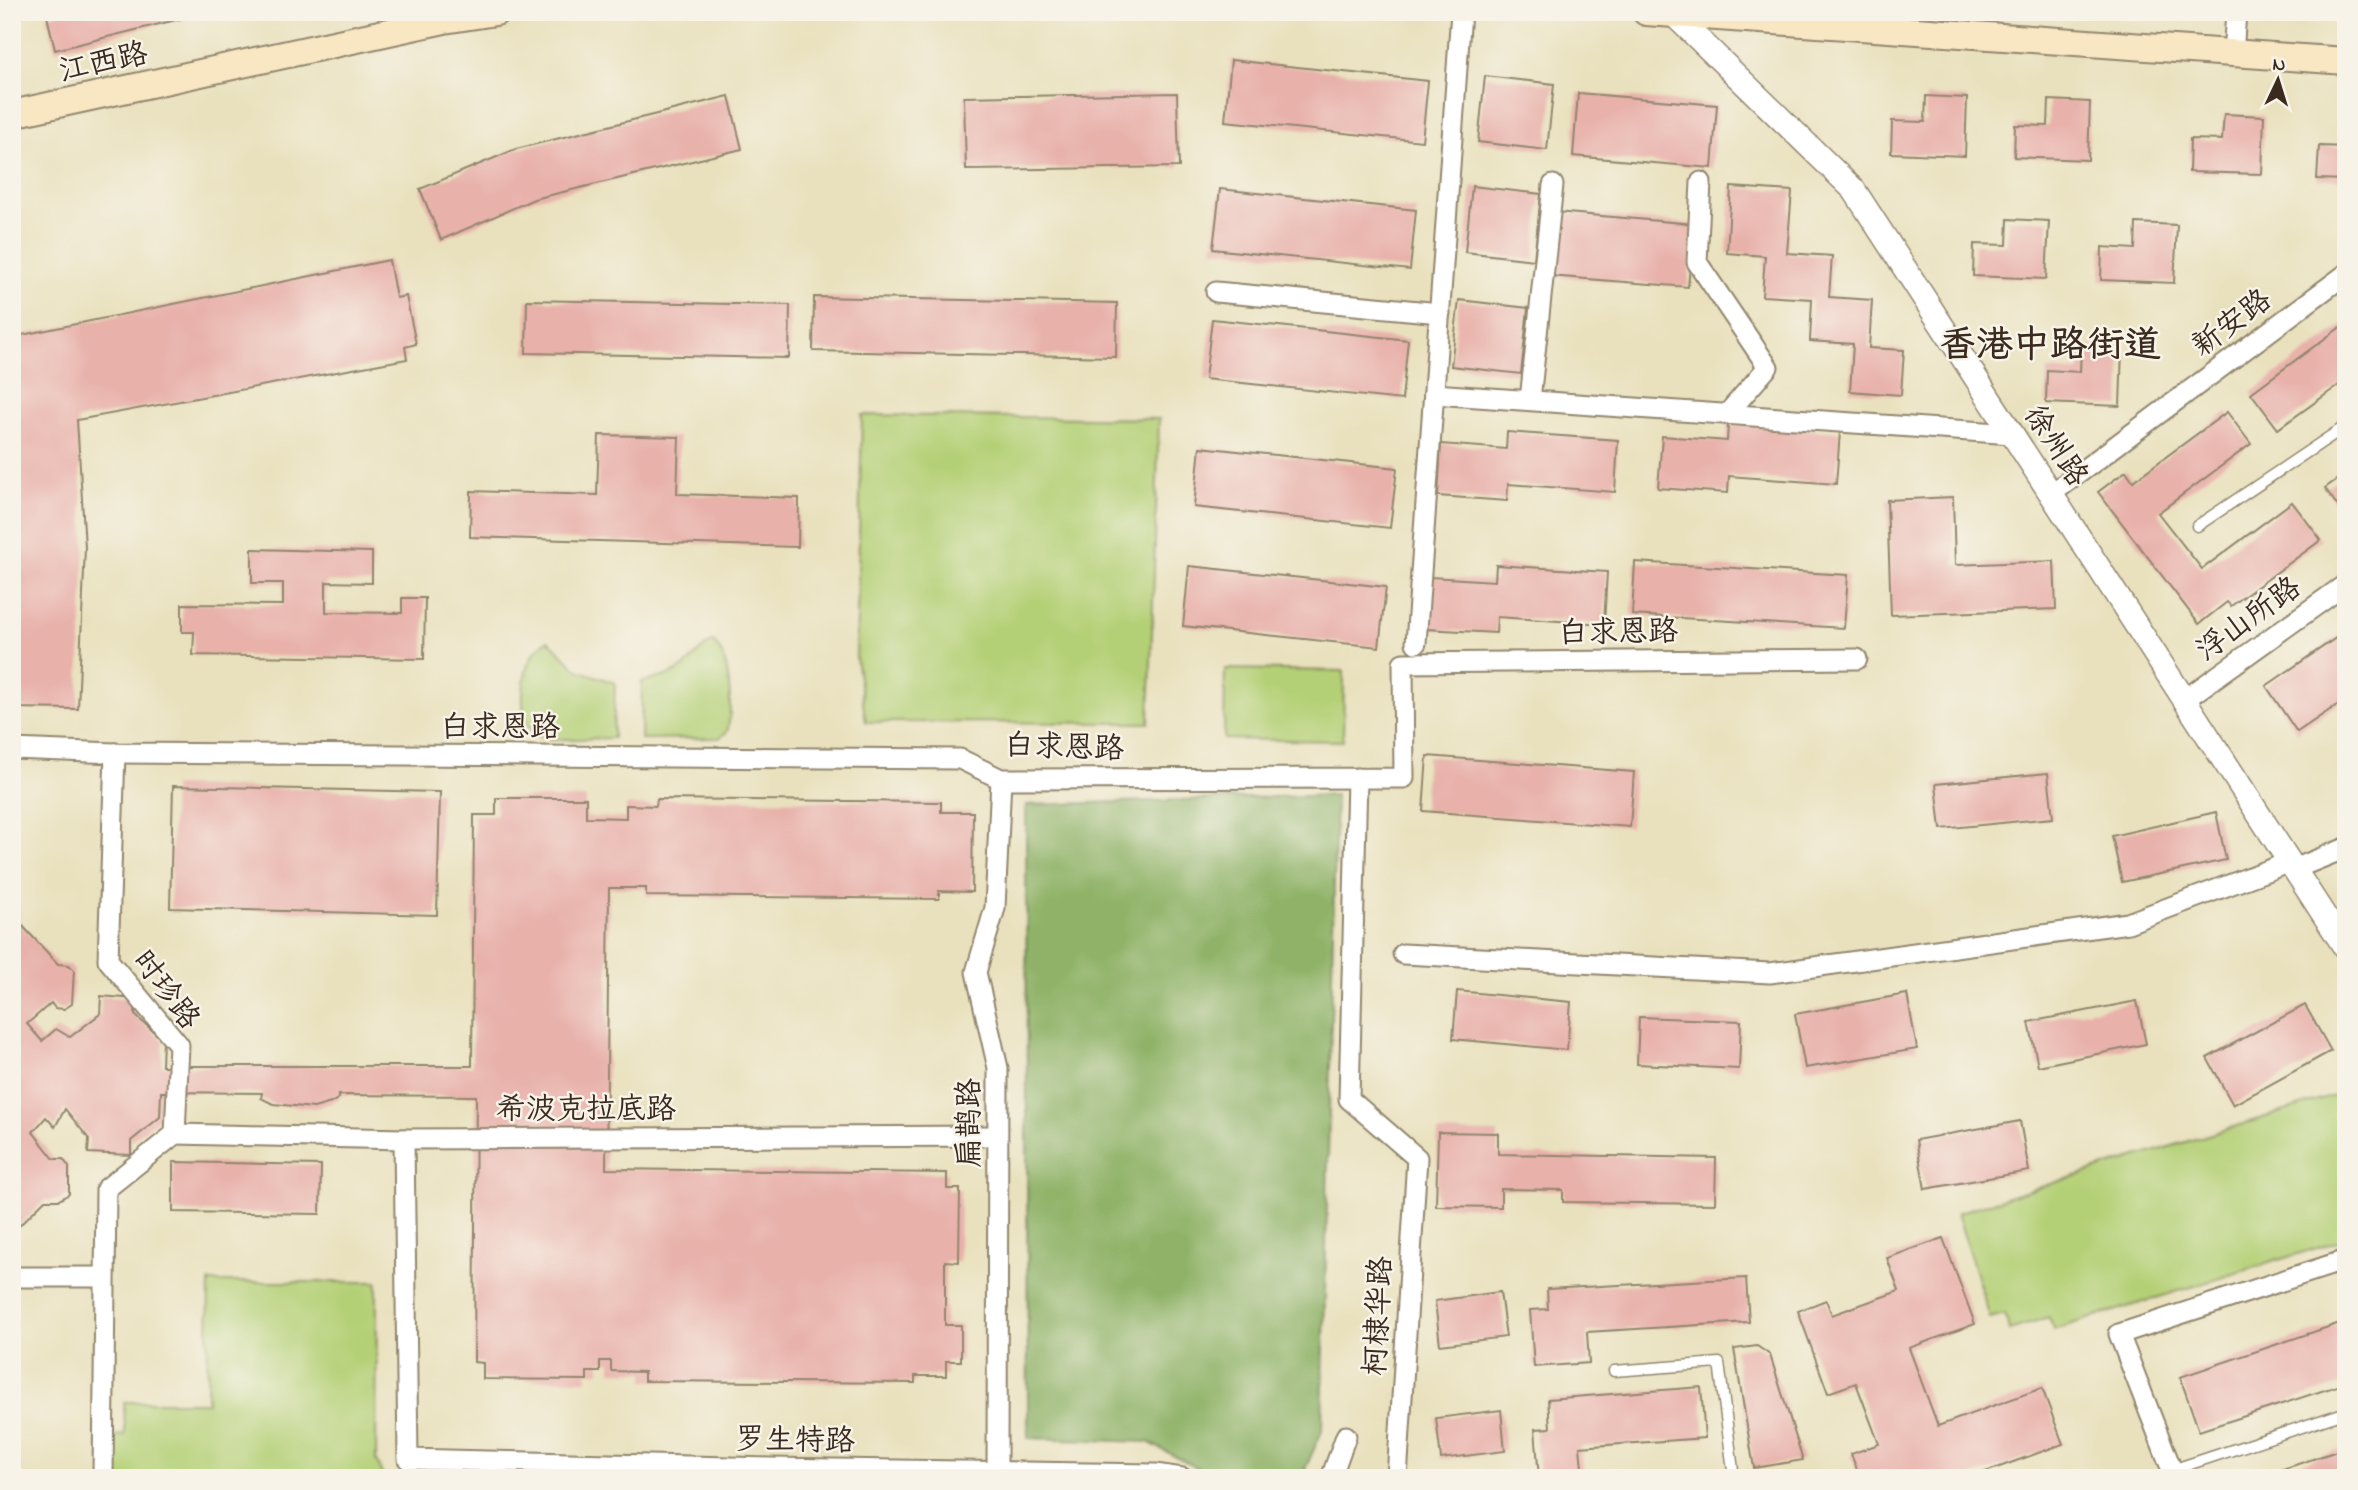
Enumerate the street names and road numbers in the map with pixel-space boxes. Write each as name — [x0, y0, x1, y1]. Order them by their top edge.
street label: 江西路 — [55, 33, 152, 95]
street label: 新安路 — [2184, 280, 2282, 369]
street label: 徐州路 — [2012, 397, 2097, 496]
street label: 浮山所路 — [2188, 567, 2311, 673]
street label: 白求恩路 — [1558, 611, 1678, 657]
street label: 白求恩路 — [440, 707, 560, 751]
street label: 白求恩路 — [1003, 725, 1125, 773]
street label: 时珍路 — [120, 942, 209, 1040]
street label: 扁鹊路 — [949, 1078, 993, 1168]
street label: 希波克拉底路 — [496, 1089, 676, 1133]
street label: 柯棣华路 — [1355, 1255, 1405, 1377]
street label: 罗生特路 — [735, 1419, 855, 1465]

